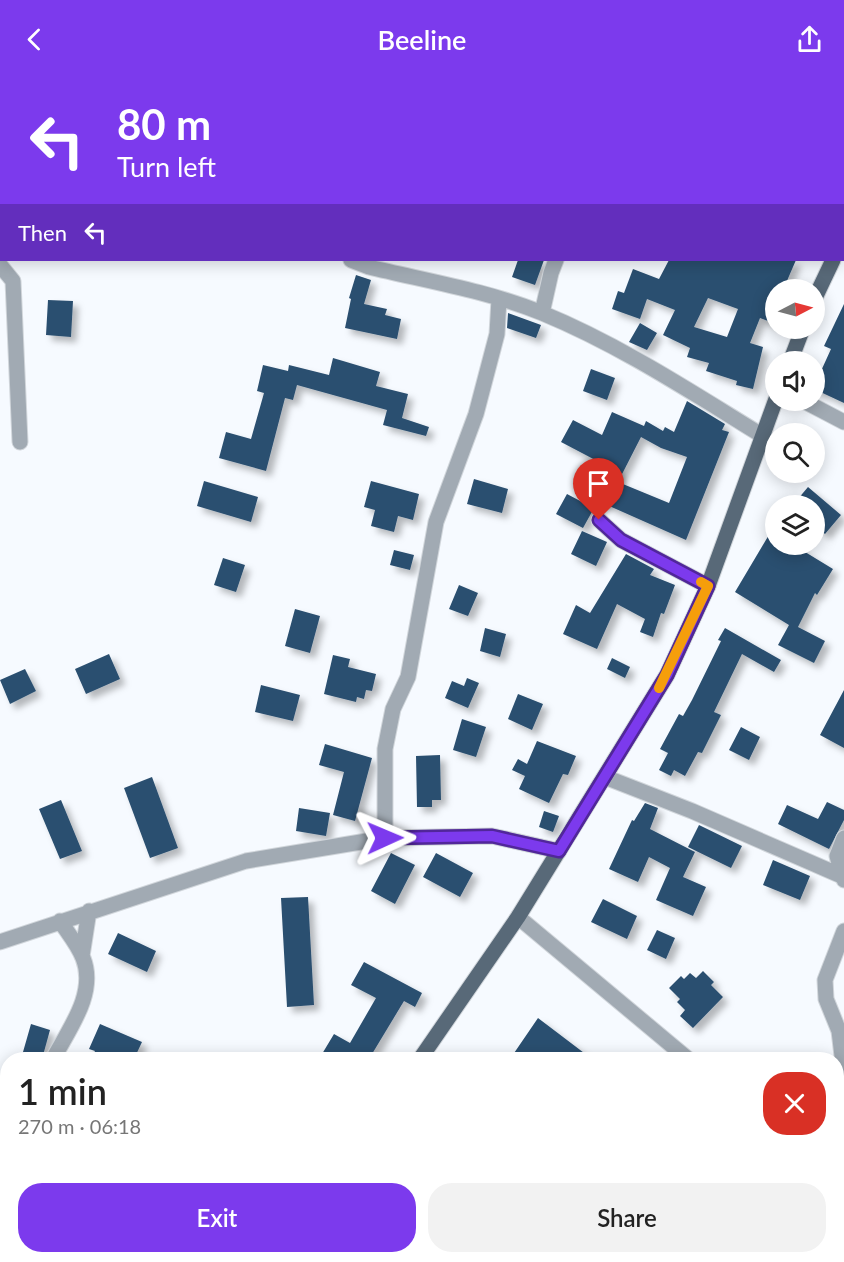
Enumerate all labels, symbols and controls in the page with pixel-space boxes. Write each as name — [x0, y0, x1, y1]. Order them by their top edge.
icon: back — [18, 23, 51, 56]
text: Beeline — [378, 23, 466, 56]
icon: share — [793, 23, 826, 56]
text: 80 m — [117, 99, 211, 149]
icon: left — [18, 102, 96, 180]
text: Turn left — [117, 150, 216, 183]
icon: left — [79, 216, 112, 249]
text: Then — [18, 219, 67, 246]
north arrow — [765, 279, 825, 339]
map controls — [765, 279, 825, 555]
button: sound — [765, 351, 825, 411]
button: search — [765, 423, 825, 483]
pin — [573, 458, 624, 520]
icon: arrive — [582, 467, 615, 500]
button: layers — [765, 495, 825, 555]
position arrow — [353, 806, 417, 870]
text: 1 min — [18, 1069, 107, 1113]
button: close — [763, 1072, 826, 1135]
text: 270 m · 06:18 — [18, 1114, 141, 1138]
button: Exit — [18, 1183, 416, 1252]
button: Share — [428, 1183, 826, 1252]

